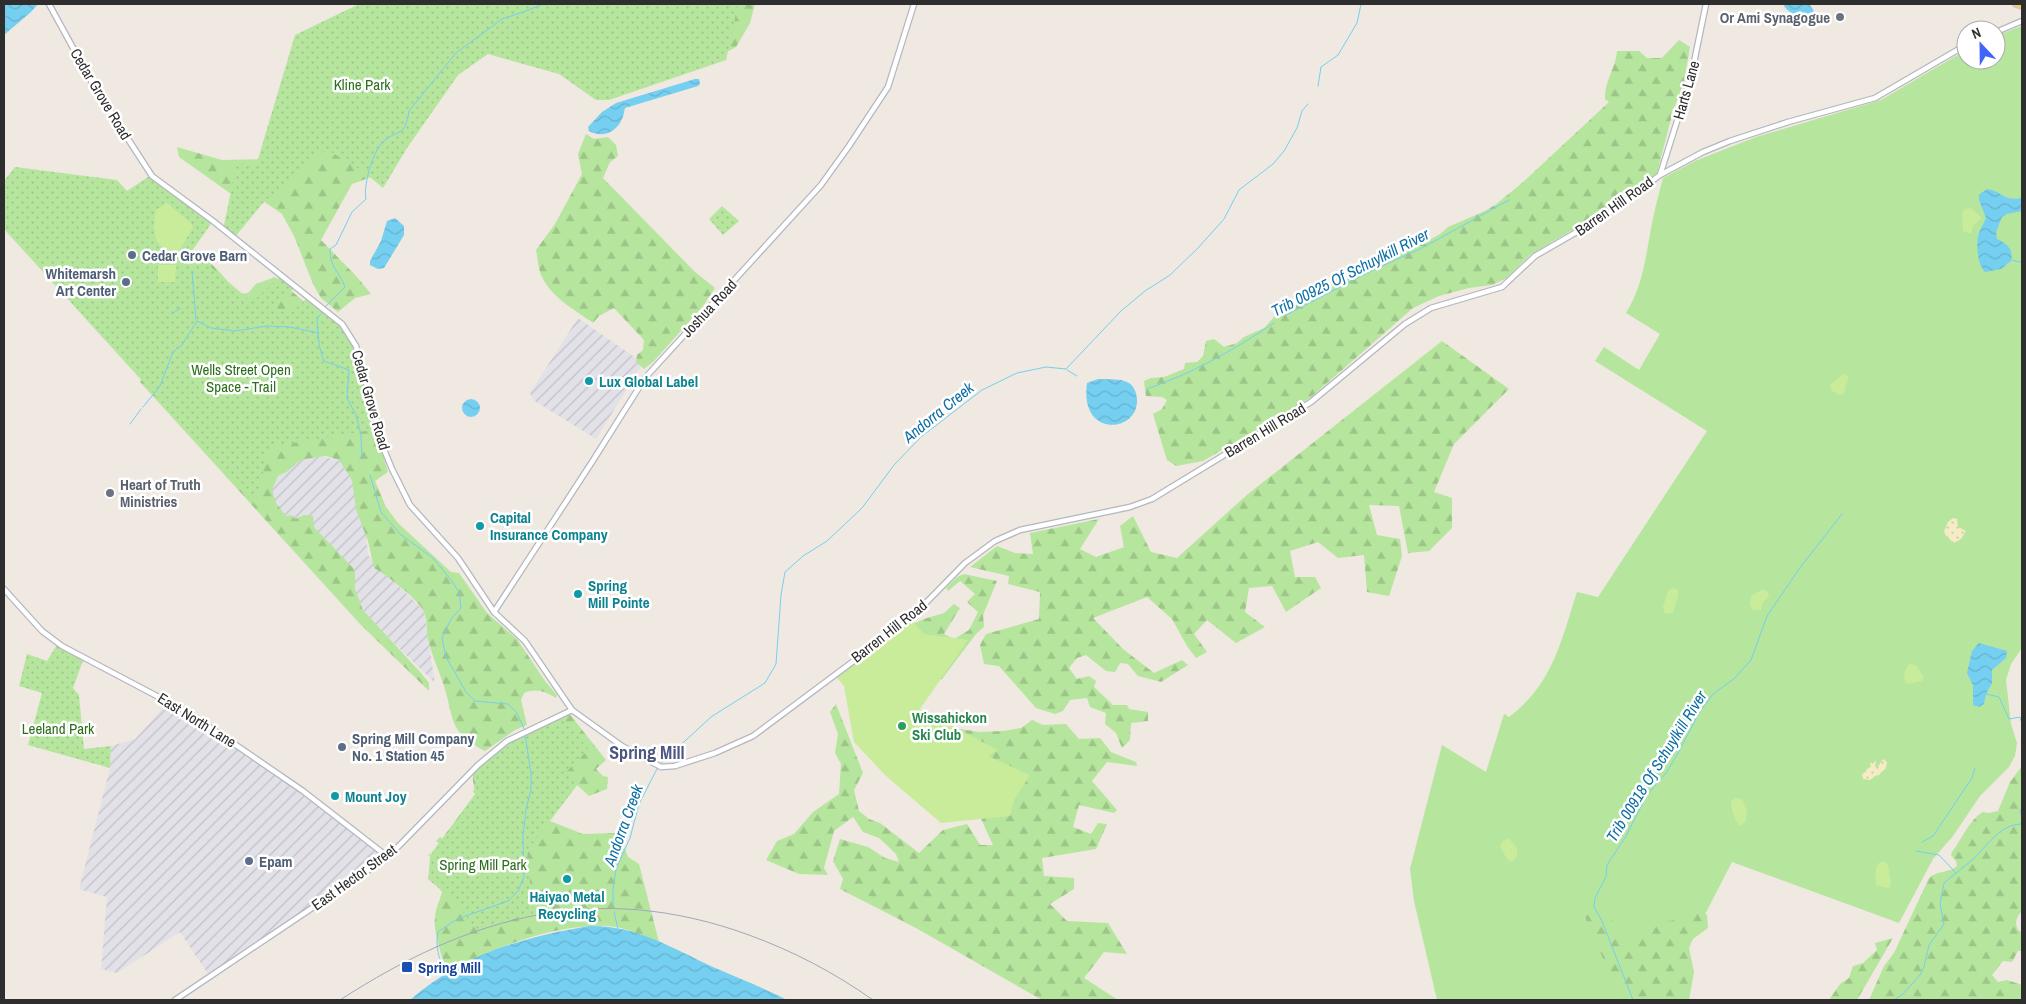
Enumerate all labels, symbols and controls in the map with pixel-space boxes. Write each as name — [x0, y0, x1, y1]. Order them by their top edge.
place label: Or Ami Synagogue — [1720, 7, 1830, 28]
marker: Or Ami Synagogue — [1834, 11, 1846, 23]
north arrow — [1956, 20, 2006, 70]
text: N — [1969, 23, 1983, 43]
street label: Cedar Grove Road — [65, 44, 137, 144]
street label: Harts Lane — [1668, 58, 1704, 122]
park label: Kline Park — [334, 74, 391, 95]
street label: Barren Hill Road — [1571, 171, 1657, 241]
water label: Trib 00925 Of Schuylkill River — [1267, 222, 1433, 321]
place label: Cedar Grove Barn — [142, 245, 247, 266]
marker: Cedar Grove Barn — [126, 249, 138, 261]
place label: Whitemarsh Art Center — [46, 263, 116, 301]
street label: Joshua Road — [677, 274, 741, 342]
marker: Whitemarsh Art Center — [120, 276, 132, 288]
street label: Cedar Grove Road — [347, 347, 395, 453]
park label: Wells Street Open Space - Trail — [191, 359, 291, 397]
place label: Lux Global Label — [599, 371, 698, 392]
marker: Lux Global Label — [583, 375, 595, 387]
water label: Andorra Creek — [897, 376, 978, 448]
street label: Barren Hill Road — [1221, 398, 1309, 462]
place label: Heart of Truth Ministries — [120, 474, 201, 512]
marker: Heart of Truth Ministries — [104, 487, 116, 499]
place label: Capital Insurance Company — [490, 507, 608, 545]
marker: Capital Insurance Company — [474, 520, 486, 532]
place label: Spring Mill Pointe — [588, 575, 650, 613]
marker: Spring Mill Pointe — [572, 588, 584, 600]
street label: Barren Hill Road — [847, 595, 931, 667]
water label: Trib 00918 Of Schuylkill River — [1600, 686, 1712, 846]
street label: East North Lane — [154, 688, 240, 753]
place label: Wissahickon Ski Club — [912, 707, 987, 745]
park label: Leeland Park — [22, 718, 95, 739]
marker: Wissahickon Ski Club — [896, 720, 908, 732]
place label: Spring Mill Company No. 1 Station 45 — [352, 728, 475, 766]
district label: Spring Mill — [609, 740, 685, 765]
marker: Spring Mill Company No. 1 Station 45 — [336, 741, 348, 753]
water label: Andorra Creek — [598, 781, 648, 870]
place label: Mount Joy — [345, 786, 407, 807]
marker: Mount Joy — [329, 790, 341, 802]
street label: East Hector Street — [307, 839, 401, 915]
place label: Epam — [259, 851, 293, 872]
park label: Spring Mill Park — [439, 854, 528, 875]
marker: Epam — [243, 855, 255, 867]
marker: Haiyao Metal Recycling — [561, 873, 573, 885]
place label: Haiyao Metal Recycling — [529, 886, 605, 924]
place label: Spring Mill — [418, 957, 481, 978]
marker: Spring Mill — [400, 960, 414, 974]

